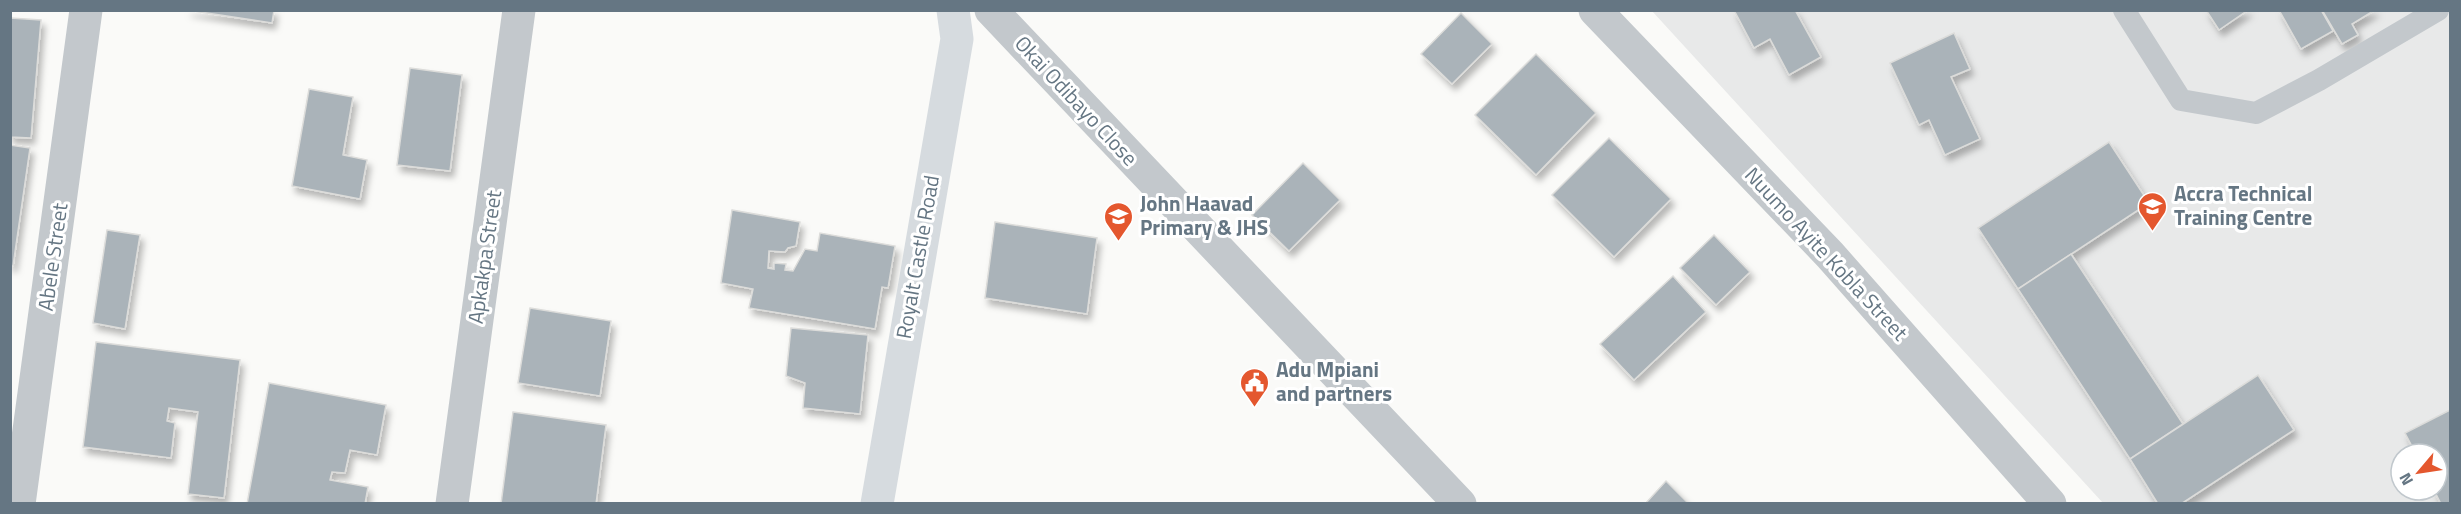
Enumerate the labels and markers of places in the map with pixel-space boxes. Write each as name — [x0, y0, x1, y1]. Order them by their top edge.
place label: Accra Technical Training Centre — [2174, 177, 2312, 233]
place label: John Haavad Primary & JHS — [1140, 187, 1268, 243]
school or university icon: Accra Technical Training Centre — [2137, 190, 2169, 232]
school or university icon: John Haavad Primary & JHS — [1103, 200, 1135, 242]
place label: Adu Mpiani and partners — [1276, 353, 1392, 409]
public building icon: Adu Mpiani and partners — [1239, 366, 1271, 408]

